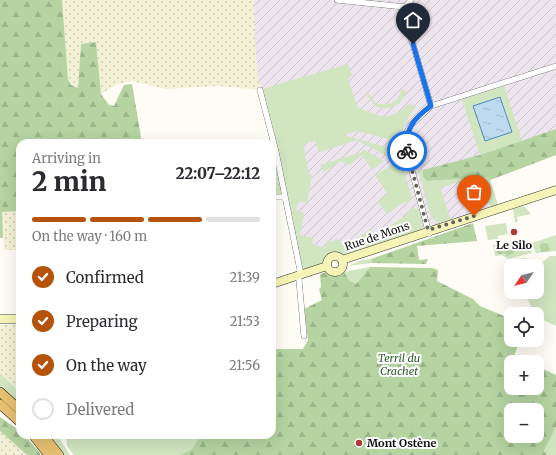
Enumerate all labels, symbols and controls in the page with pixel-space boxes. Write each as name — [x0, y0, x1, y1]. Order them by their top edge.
pin — [396, 3, 430, 44]
icon: home — [402, 9, 424, 31]
courier — [387, 131, 427, 171]
icon: bike — [396, 140, 418, 162]
text: Arriving in — [32, 150, 101, 167]
text: 22:07–22:12 — [176, 164, 260, 183]
text: 2 min — [32, 165, 106, 198]
pin — [457, 175, 491, 216]
icon: bag — [463, 181, 485, 203]
street label: Rue de Mons — [343, 218, 411, 254]
marker: Le Silo — [509, 227, 519, 237]
text: On the way · 160 m — [32, 228, 147, 245]
place label: Le Silo — [496, 238, 532, 252]
north arrow — [504, 259, 544, 299]
map controls — [504, 259, 544, 443]
icon: check — [32, 266, 54, 288]
text: Confirmed — [66, 268, 144, 287]
text: 21:39 — [229, 269, 260, 286]
button: locate — [504, 307, 544, 347]
icon: check — [32, 310, 54, 332]
text: Preparing — [66, 312, 138, 331]
text: 21:53 — [230, 313, 260, 330]
park label: Terril du Crachet — [378, 351, 420, 378]
icon: check — [32, 354, 54, 376]
button: + — [504, 355, 544, 395]
text: On the way — [66, 356, 147, 375]
text: 21:56 — [229, 357, 260, 374]
text: Delivered — [66, 400, 134, 419]
button: − — [504, 403, 544, 443]
place label: Mont Ostène — [367, 436, 436, 450]
marker: Mont Ostène — [354, 438, 364, 448]

